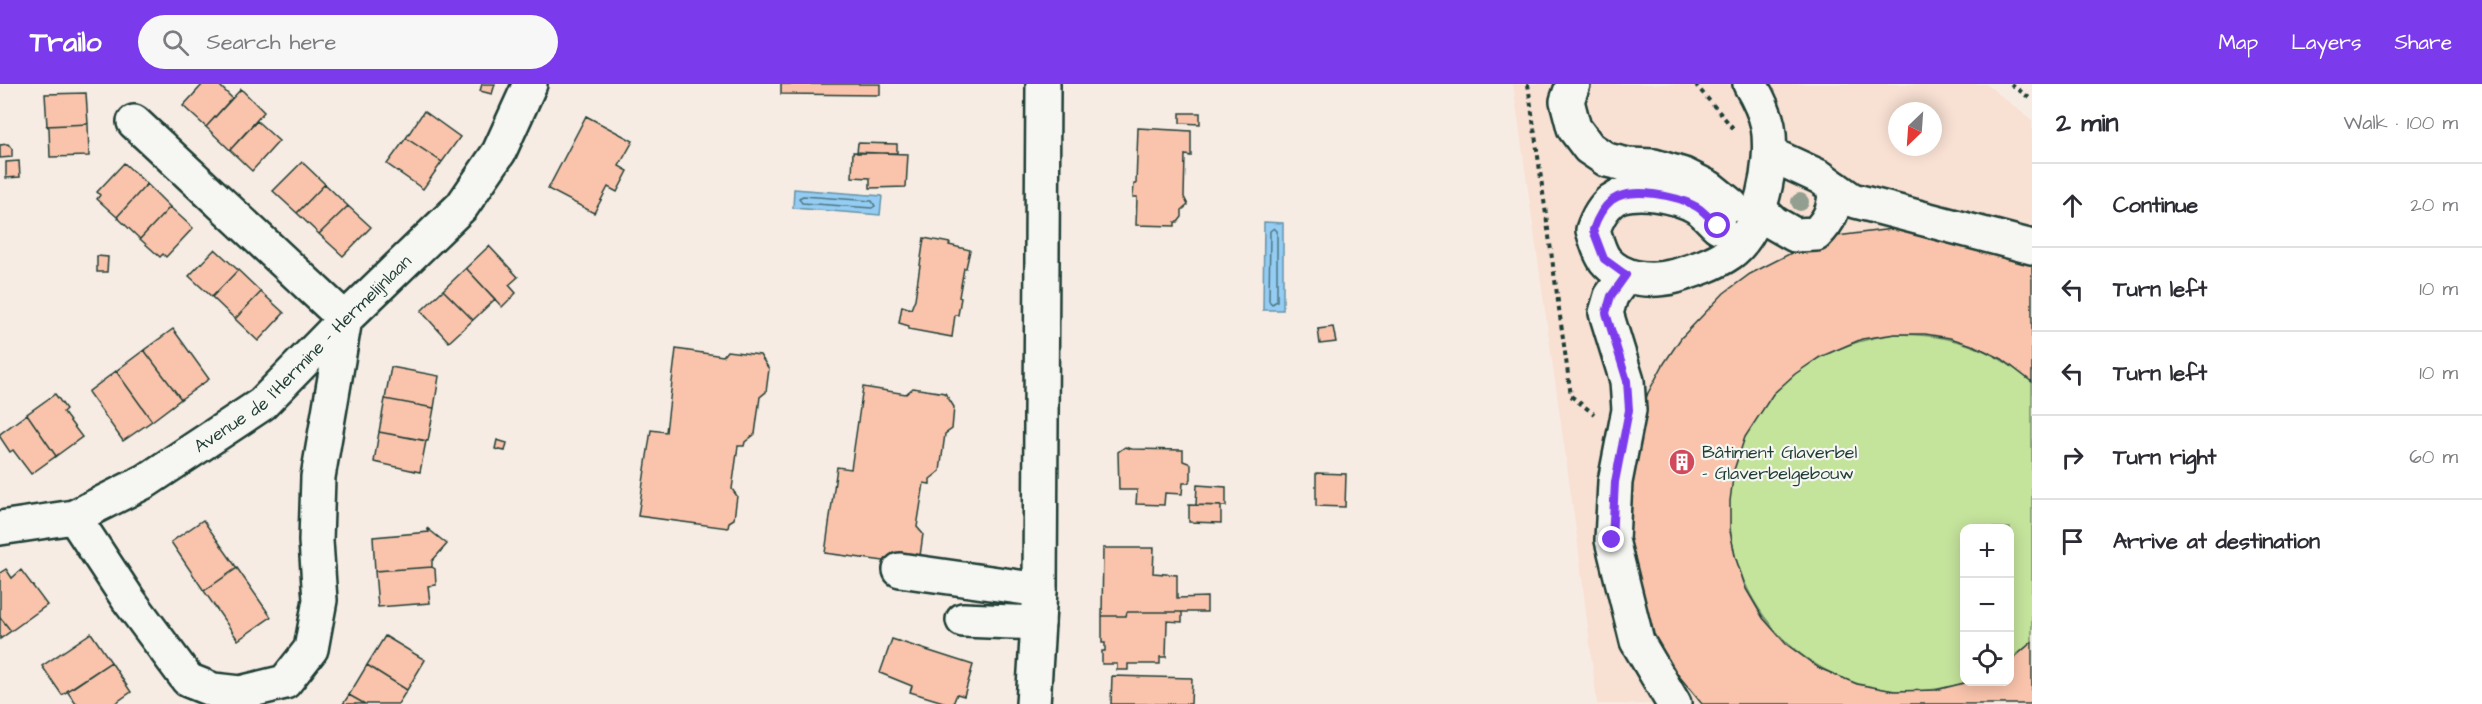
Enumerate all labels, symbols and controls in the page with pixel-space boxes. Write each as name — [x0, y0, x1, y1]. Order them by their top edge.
search box — [138, 15, 558, 69]
text: Trailo — [30, 23, 102, 62]
icon: search — [159, 26, 192, 59]
text: Search here — [207, 27, 336, 58]
text: Map — [2218, 28, 2258, 57]
text: Layers — [2291, 28, 2361, 57]
text: Share — [2394, 28, 2452, 57]
north arrow — [1888, 102, 1942, 156]
text: 2 min — [2056, 105, 2118, 141]
text: Walk · 100 m — [2343, 109, 2458, 137]
icon: ahead — [2056, 189, 2089, 222]
text: Continue — [2113, 190, 2198, 221]
text: 20 m — [2410, 191, 2458, 219]
route start — [1704, 212, 1730, 238]
street label: Avenue de l'Hermine - Hermelijnlaan — [189, 249, 417, 458]
icon: left — [2056, 273, 2089, 306]
text: Turn left — [2113, 274, 2207, 305]
text: 10 m — [2419, 275, 2458, 303]
icon: left — [2056, 357, 2089, 390]
text: Turn left — [2113, 358, 2207, 389]
text: 10 m — [2419, 359, 2458, 387]
place label: Bâtiment Glaverbel - Glaverbelgebouw — [1702, 440, 1857, 487]
icon: right — [2056, 441, 2089, 474]
text: Turn right — [2113, 442, 2216, 473]
text: 60 m — [2409, 443, 2458, 471]
building icon: Bâtiment Glaverbel - Glaverbelgebouw — [1667, 447, 1697, 477]
map controls — [1960, 524, 2014, 686]
button: + — [1960, 524, 2014, 578]
icon: arrive — [2056, 525, 2089, 558]
route end — [1598, 526, 1624, 552]
text: Arrive at destination — [2113, 526, 2320, 557]
button: − — [1960, 578, 2014, 632]
button: locate — [1960, 632, 2014, 686]

